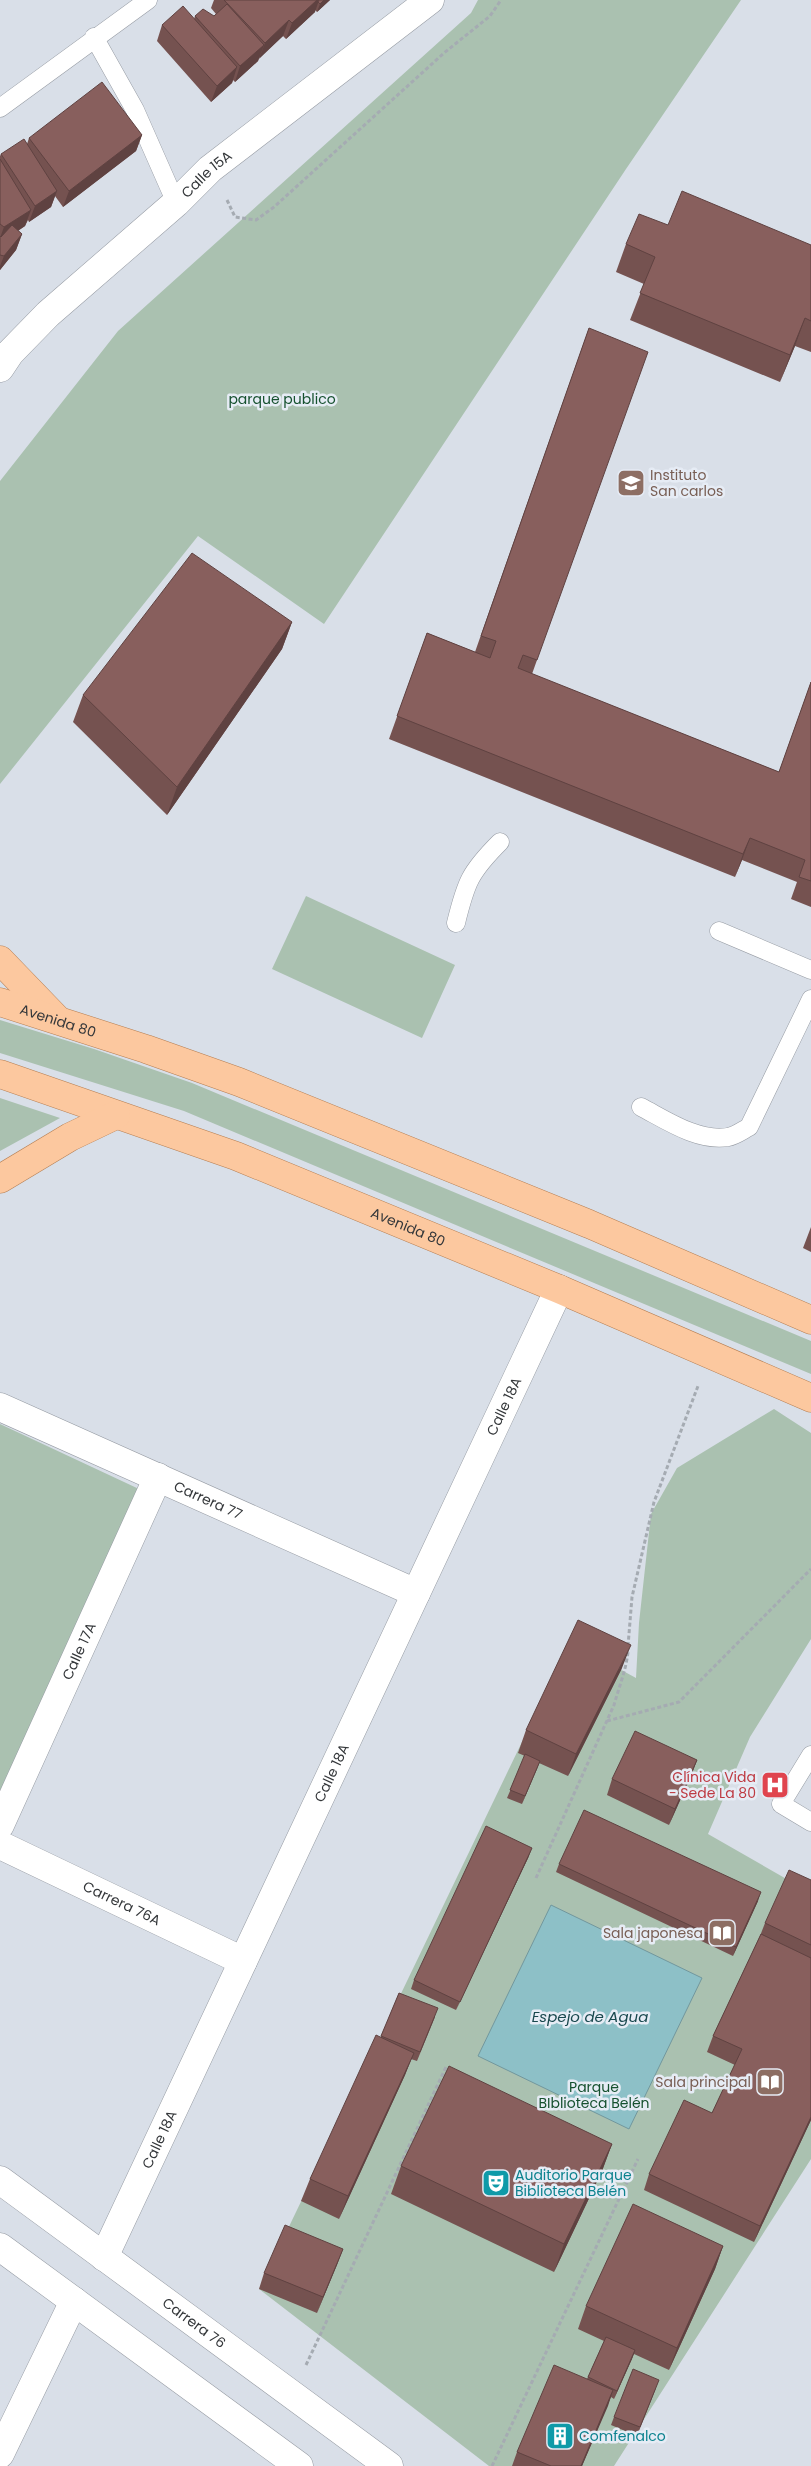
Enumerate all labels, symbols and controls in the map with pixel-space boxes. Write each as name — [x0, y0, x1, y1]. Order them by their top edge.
street label: Calle 15A — [177, 146, 236, 202]
park label: parque publico — [228, 389, 336, 409]
place label: Instituto San carlos — [650, 465, 723, 501]
school or university icon: Instituto San carlos — [616, 468, 646, 498]
street label: Avenida 80 — [18, 999, 99, 1042]
street label: Avenida 80 — [368, 1203, 448, 1251]
street label: Calle 18A — [482, 1374, 526, 1439]
street label: Carrera 77 — [171, 1476, 246, 1524]
street label: Calle 17A — [57, 1619, 101, 1683]
street label: Calle 18A — [309, 1740, 354, 1805]
place label: Clínica Vida - Sede La 80 — [669, 1767, 756, 1803]
hospital icon: Clínica Vida - Sede La 80 — [760, 1770, 790, 1800]
street label: Carrera 76A — [80, 1876, 164, 1930]
library icon: Sala japonesa — [707, 1918, 737, 1948]
place label: Sala japonesa — [603, 1923, 703, 1943]
water label: Espejo de Agua — [532, 2006, 648, 2027]
library icon: Sala principal — [755, 2067, 785, 2097]
place label: Sala principal — [655, 2072, 751, 2092]
park label: Parque BIblioteca Belén — [538, 2077, 650, 2113]
street label: Calle 18A — [137, 2107, 182, 2172]
place label: Auditorio Parque Biblioteca Belén — [515, 2165, 632, 2201]
theatre icon: Auditorio Parque Biblioteca Belén — [481, 2168, 511, 2198]
street label: Carrera 76 — [158, 2293, 230, 2353]
building icon: Comfenalco — [545, 2421, 575, 2451]
place label: Comfenalco — [579, 2426, 666, 2446]

